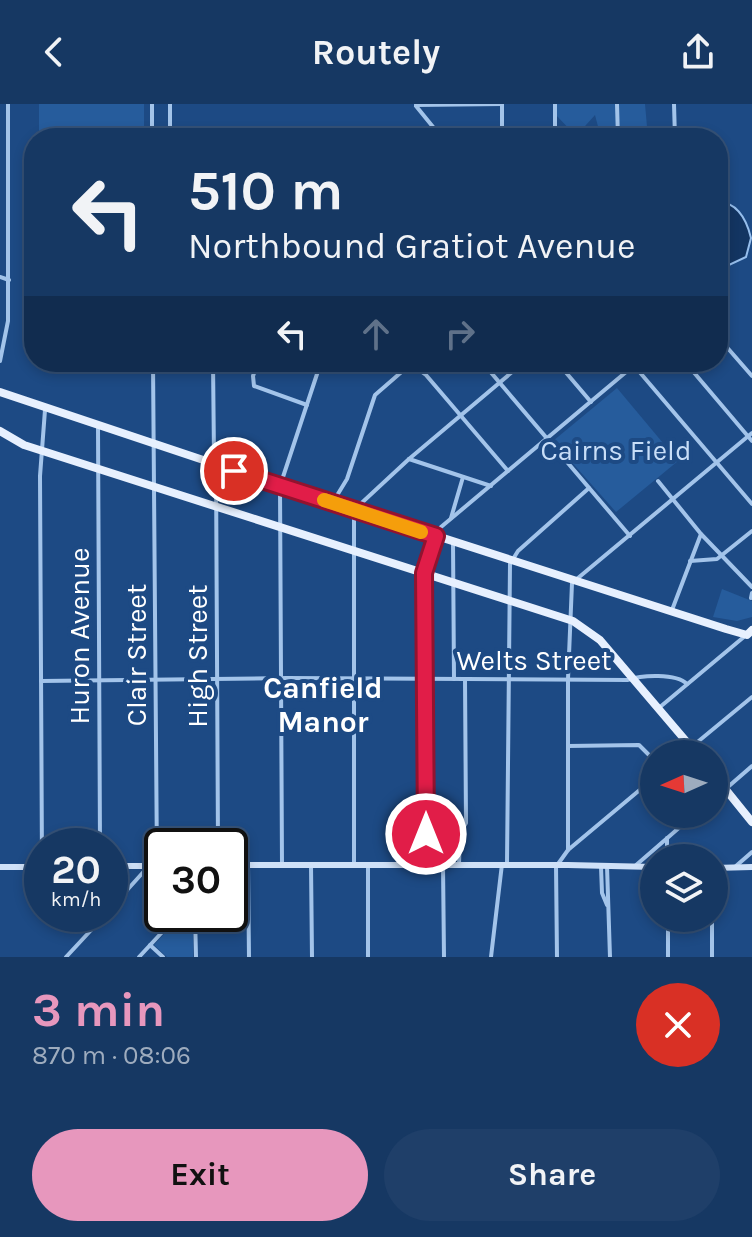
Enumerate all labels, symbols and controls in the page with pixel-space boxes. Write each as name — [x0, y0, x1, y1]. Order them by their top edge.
icon: back — [32, 30, 76, 74]
icon: share — [676, 30, 720, 74]
text: Routely — [312, 31, 440, 73]
text: 510 m — [188, 158, 343, 223]
icon: left — [56, 160, 160, 264]
text: Northbound Gratiot Avenue — [188, 225, 636, 267]
icon: left — [270, 312, 314, 356]
icon: ahead — [354, 312, 398, 356]
icon: right — [438, 312, 482, 356]
park label: Cairns Field — [540, 434, 692, 467]
pin — [200, 437, 268, 505]
icon: arrive — [212, 449, 256, 493]
street label: Huron Avenue — [63, 548, 96, 724]
street label: Clair Street — [120, 584, 153, 726]
street label: High Street — [181, 584, 214, 728]
street label: Welts Street — [456, 644, 612, 677]
district label: Canfield Manor — [263, 670, 383, 740]
north arrow — [640, 740, 728, 828]
map controls — [640, 740, 728, 932]
position arrow — [384, 792, 468, 876]
speed limit sign: 30 — [144, 828, 248, 932]
button: layers — [640, 844, 728, 932]
text: 20 — [51, 846, 101, 893]
text: km/h — [51, 888, 101, 911]
text: 3 min — [32, 982, 165, 1038]
button: close — [636, 983, 720, 1067]
text: 870 m · 08:06 — [32, 1040, 191, 1071]
button: Exit — [32, 1129, 368, 1221]
button: Share — [384, 1129, 720, 1221]

